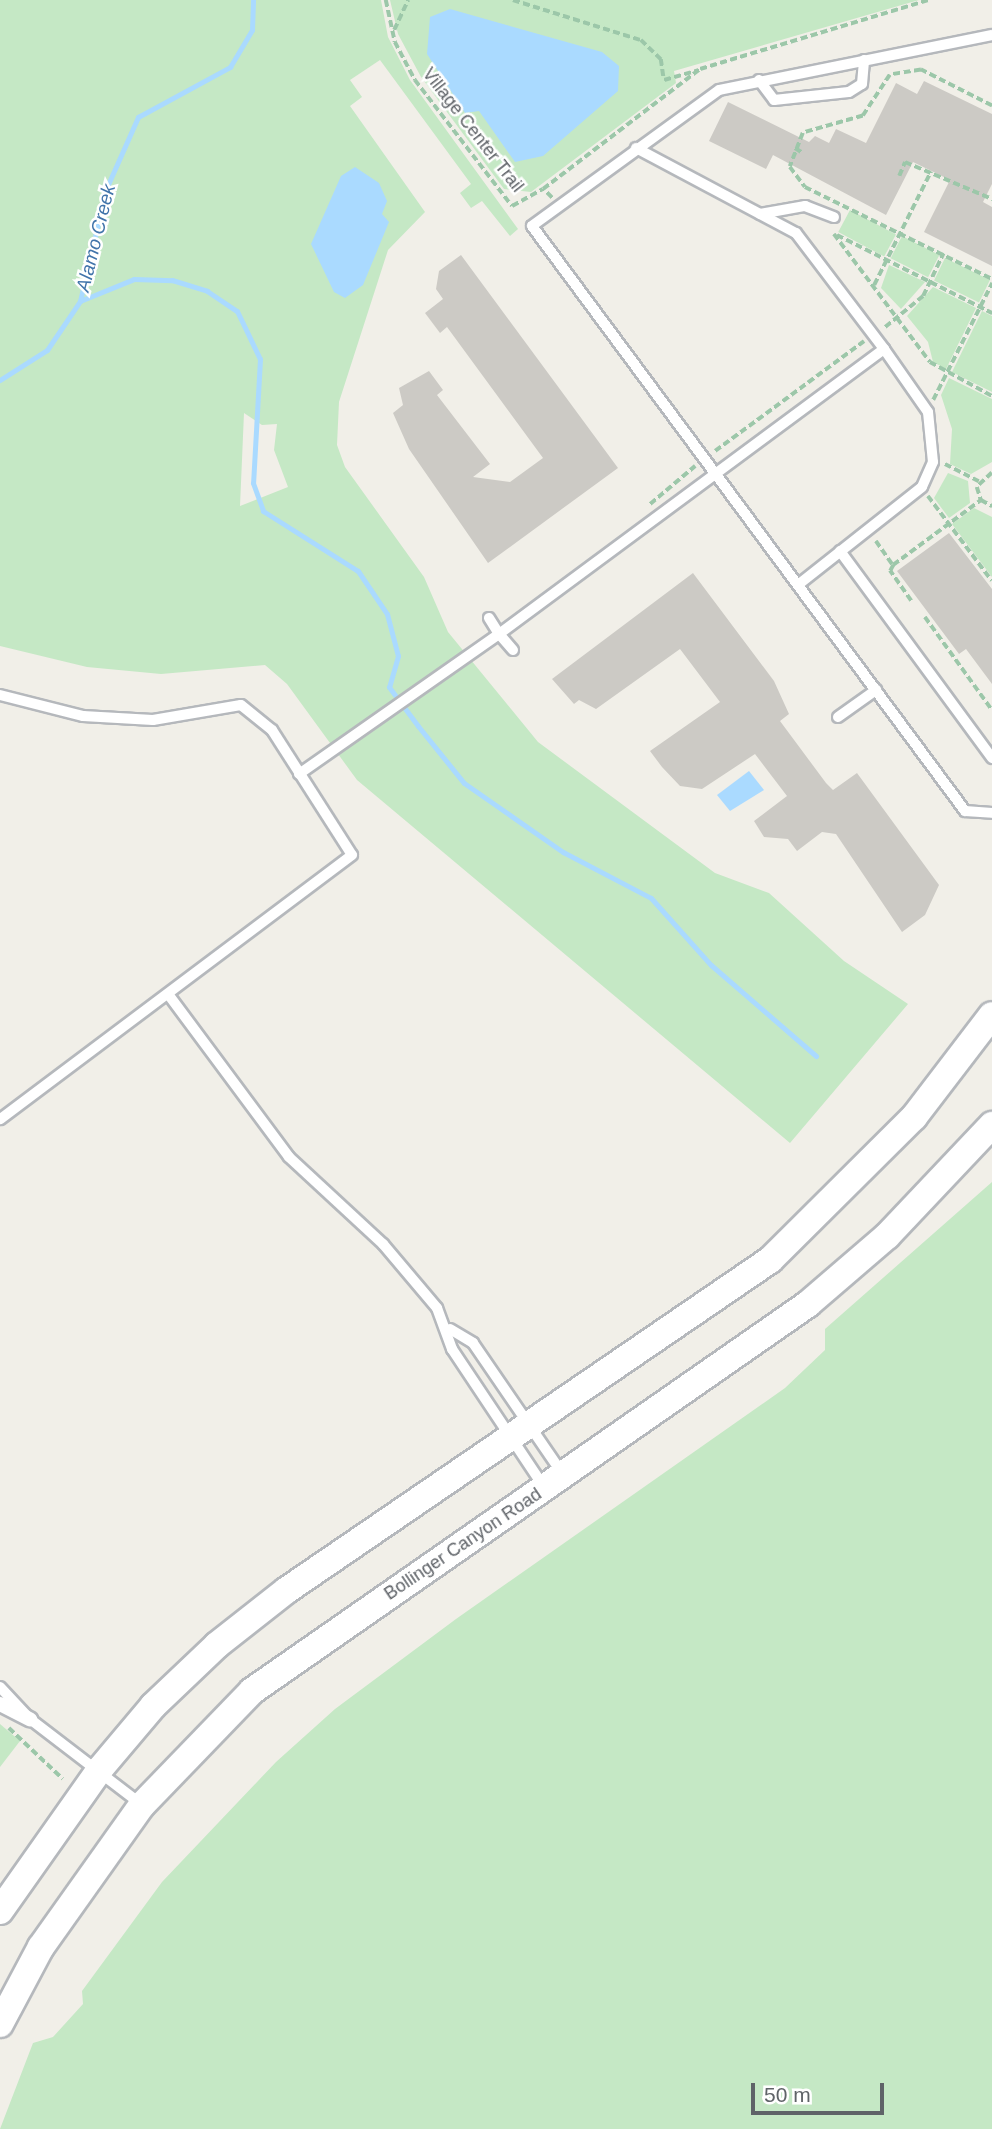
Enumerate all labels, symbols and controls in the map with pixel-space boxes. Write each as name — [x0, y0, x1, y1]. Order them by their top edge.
street label: Village Center Trail — [418, 63, 528, 197]
water label: Alamo Creek — [72, 182, 120, 294]
street label: Bollinger Canyon Road — [380, 1483, 546, 1605]
scale bar — [754, 2070, 887, 2114]
text: 50 m — [764, 2083, 811, 2106]

